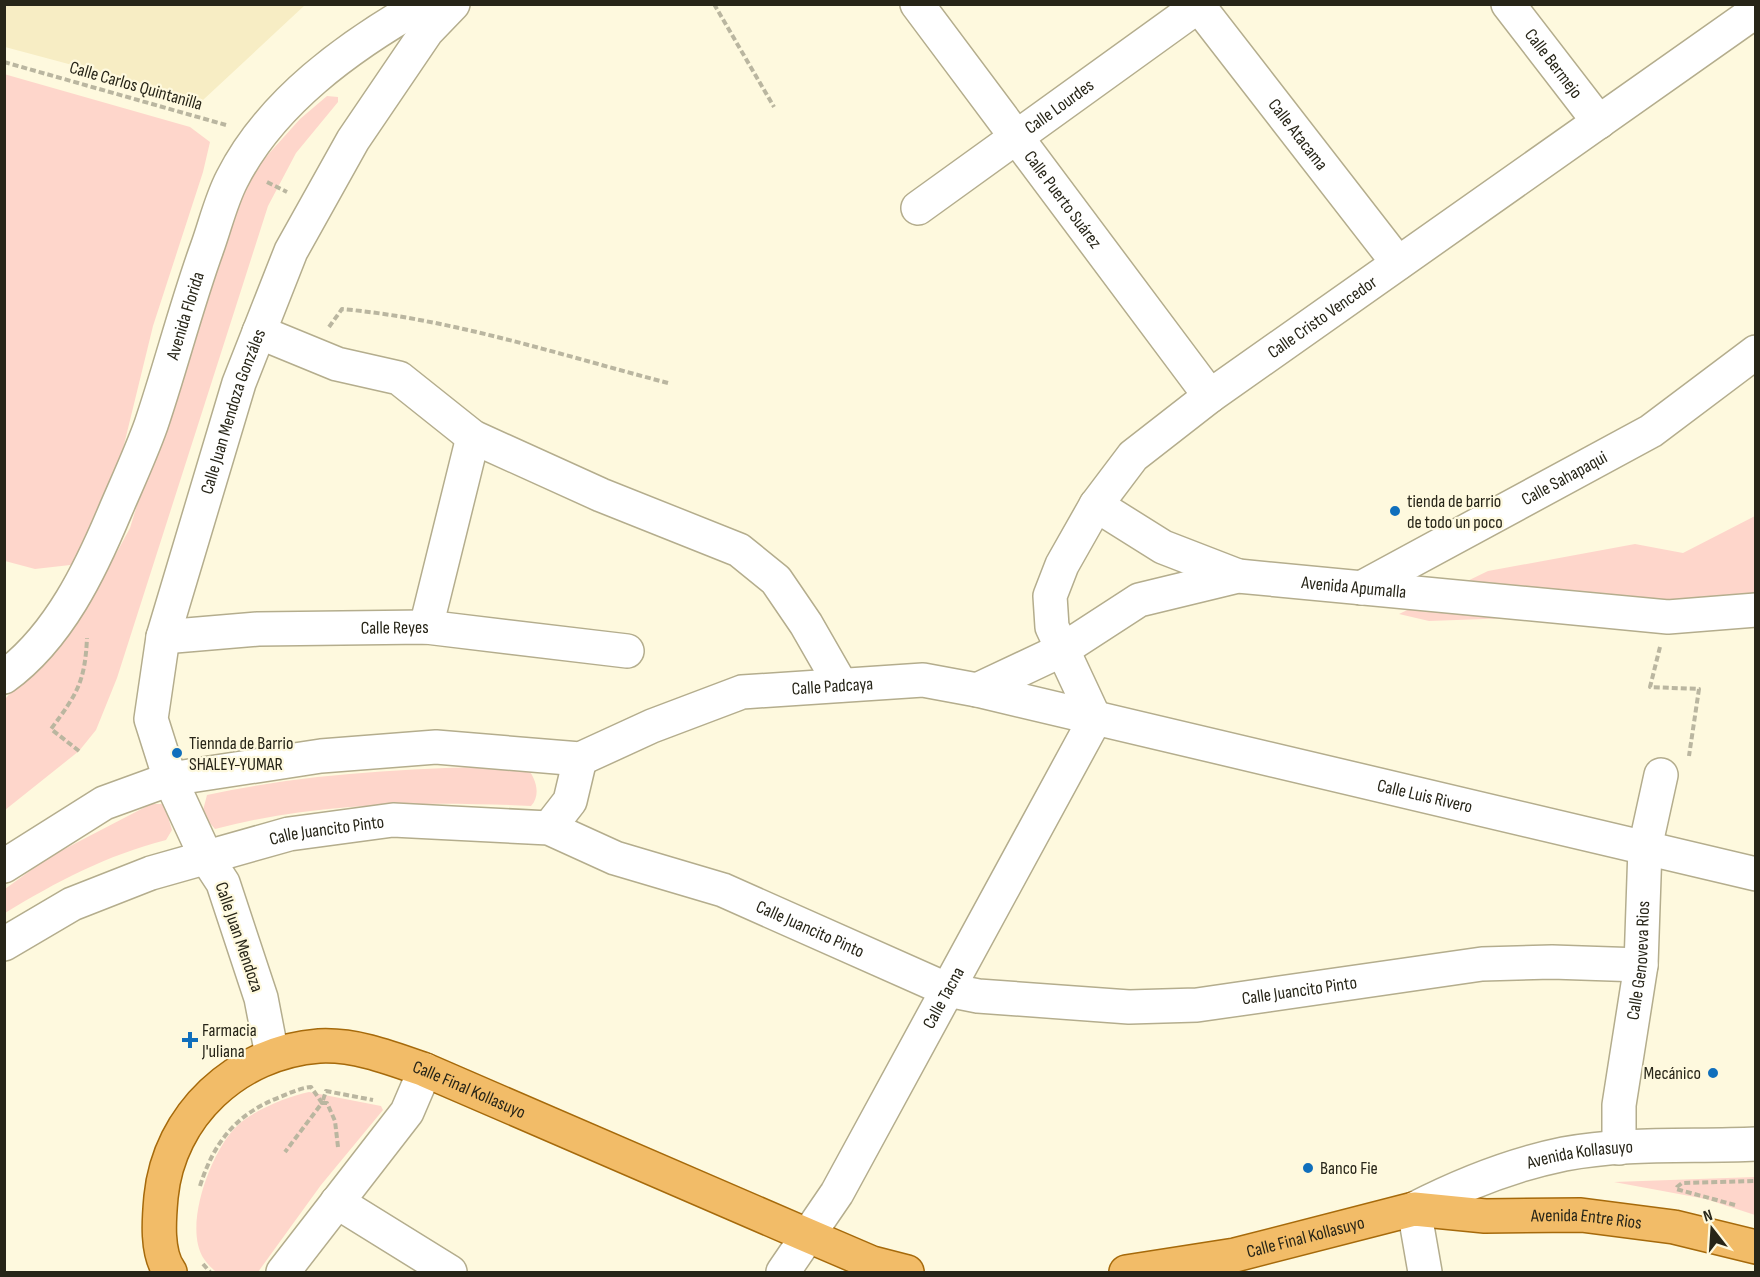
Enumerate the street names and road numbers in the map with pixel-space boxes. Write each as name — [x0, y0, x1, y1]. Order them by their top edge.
street label: Calle Bermejo — [1520, 24, 1587, 102]
street label: Calle Carlos Quintanilla — [67, 57, 205, 115]
street label: Calle Lourdes — [1021, 74, 1098, 138]
street label: Calle Atacama — [1264, 94, 1332, 174]
street label: Calle Puerto Suárez — [1020, 146, 1107, 253]
street label: Avenida Florida — [161, 269, 209, 363]
street label: Calle Cristo Vencedor — [1263, 271, 1381, 363]
street label: Calle Juan Mendoza Gonzáles — [196, 326, 270, 496]
street label: Calle Sahapaqui — [1518, 446, 1611, 510]
street label: Avenida Apumalla — [1300, 572, 1407, 602]
street label: Calle Reyes — [361, 616, 429, 638]
street label: Calle Padcaya — [791, 673, 874, 699]
street label: Calle Luis Rivero — [1375, 774, 1475, 817]
street label: Calle Juancito Pinto — [267, 811, 385, 850]
street label: Calle Juan Mendoza — [210, 879, 268, 995]
street label: Calle Juancito Pinto — [753, 896, 868, 962]
street label: Calle Genoveva Rios — [1622, 901, 1654, 1022]
street label: Calle Tacna — [918, 963, 969, 1032]
street label: Calle Juancito Pinto — [1240, 972, 1358, 1009]
street label: Calle Final Kollasuyo — [410, 1056, 529, 1123]
street label: Avenida Kollasuyo — [1523, 1136, 1633, 1173]
street label: Avenida Entre Rios — [1530, 1205, 1643, 1233]
street label: Calle Final Kollasuyo — [1244, 1212, 1367, 1262]

